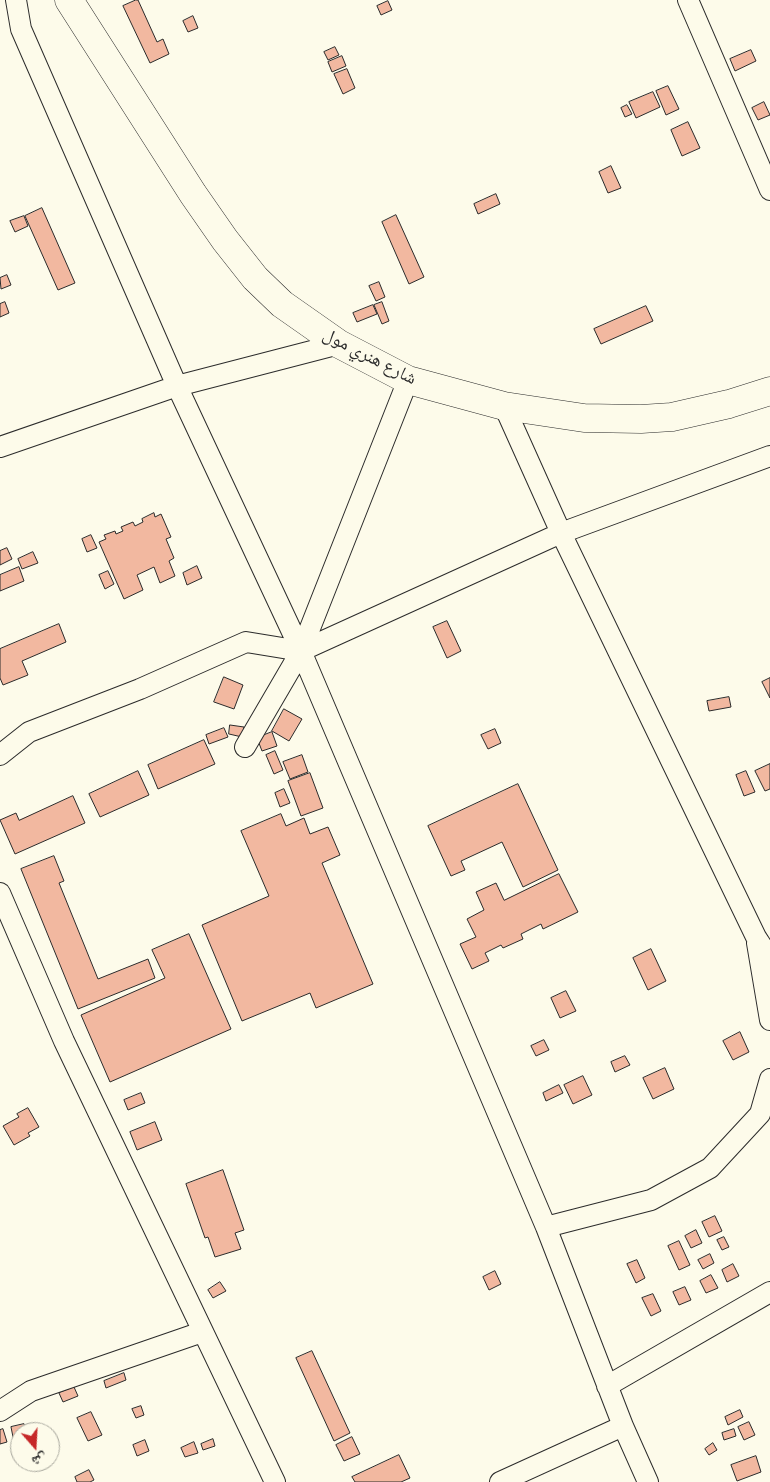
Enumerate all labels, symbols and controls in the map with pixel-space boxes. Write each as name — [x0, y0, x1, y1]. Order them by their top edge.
street label: شارع هنري مول — [319, 323, 421, 389]
north arrow — [10, 1422, 60, 1472]
text: ش — [30, 1450, 50, 1471]

